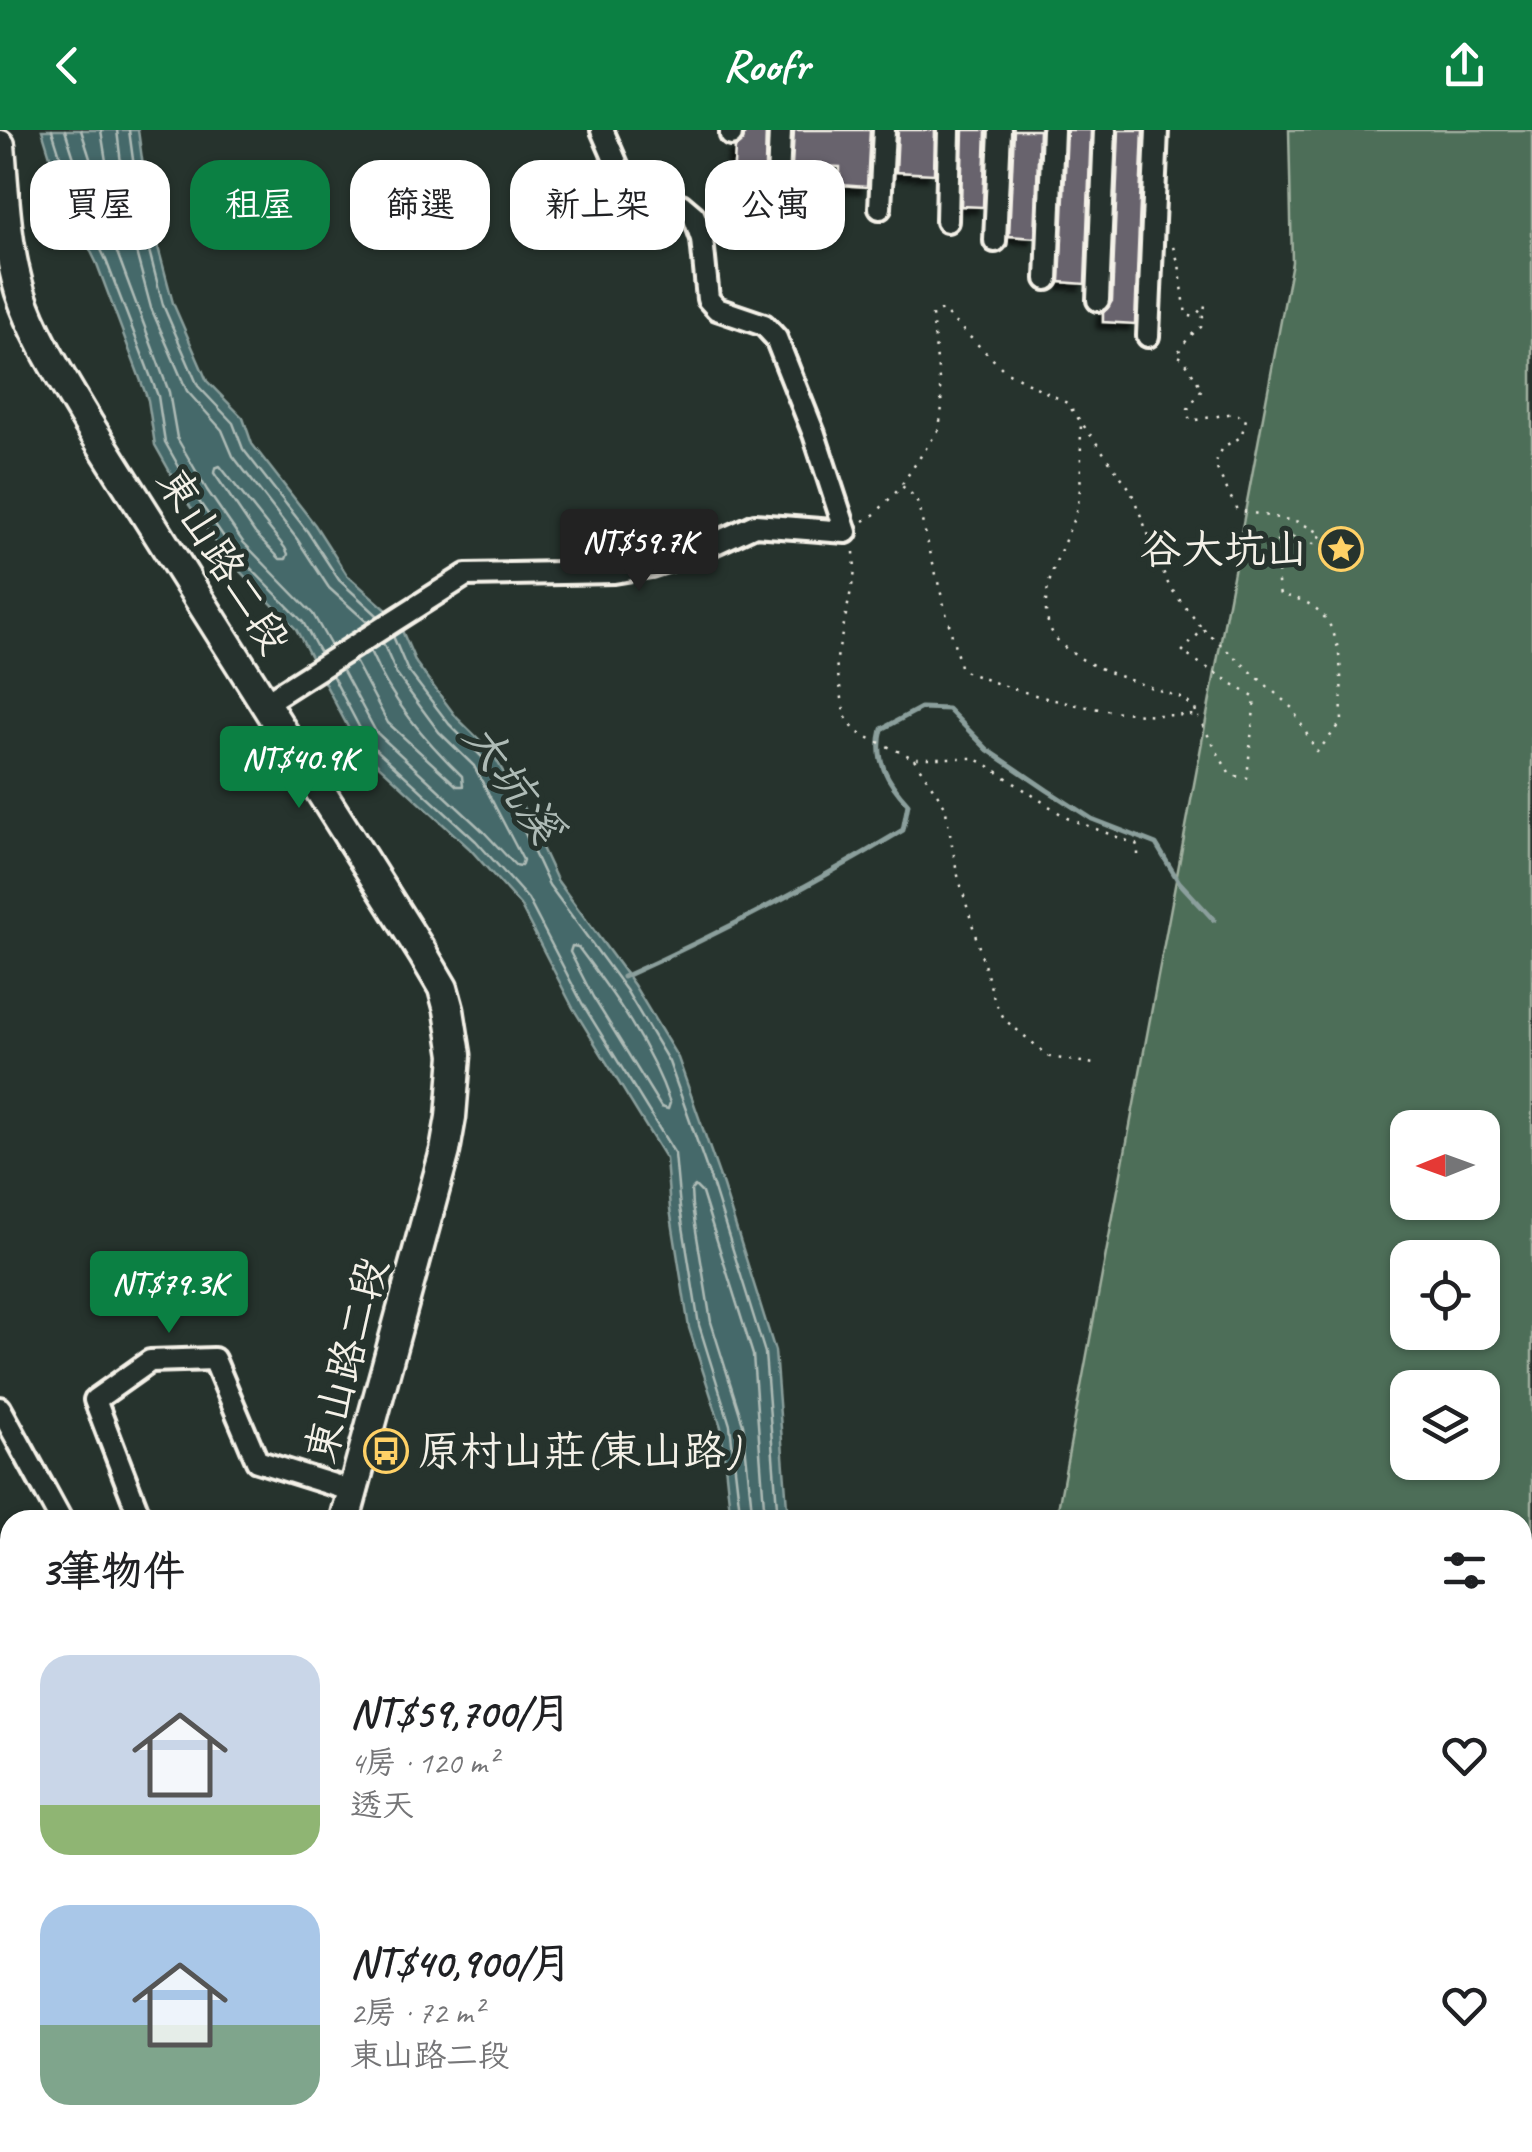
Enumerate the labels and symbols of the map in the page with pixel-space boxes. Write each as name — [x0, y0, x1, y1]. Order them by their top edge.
street label: 東山路二段 — [145, 458, 301, 664]
pin: NT$59.7K — [536, 509, 742, 594]
place label: 谷大坑山 — [1140, 523, 1308, 576]
place icon: 谷大坑山 — [1318, 526, 1364, 572]
water label: 大坑溪 — [451, 711, 576, 856]
pin: NT$40.9K — [196, 726, 402, 811]
north arrow — [1390, 1110, 1500, 1220]
pin: NT$79.3K — [66, 1251, 272, 1336]
street label: 東山路二段 — [294, 1252, 400, 1468]
place label: 原村山莊(東山路) — [418, 1425, 742, 1478]
bus stop icon: 原村山莊(東山路) — [363, 1428, 409, 1474]

